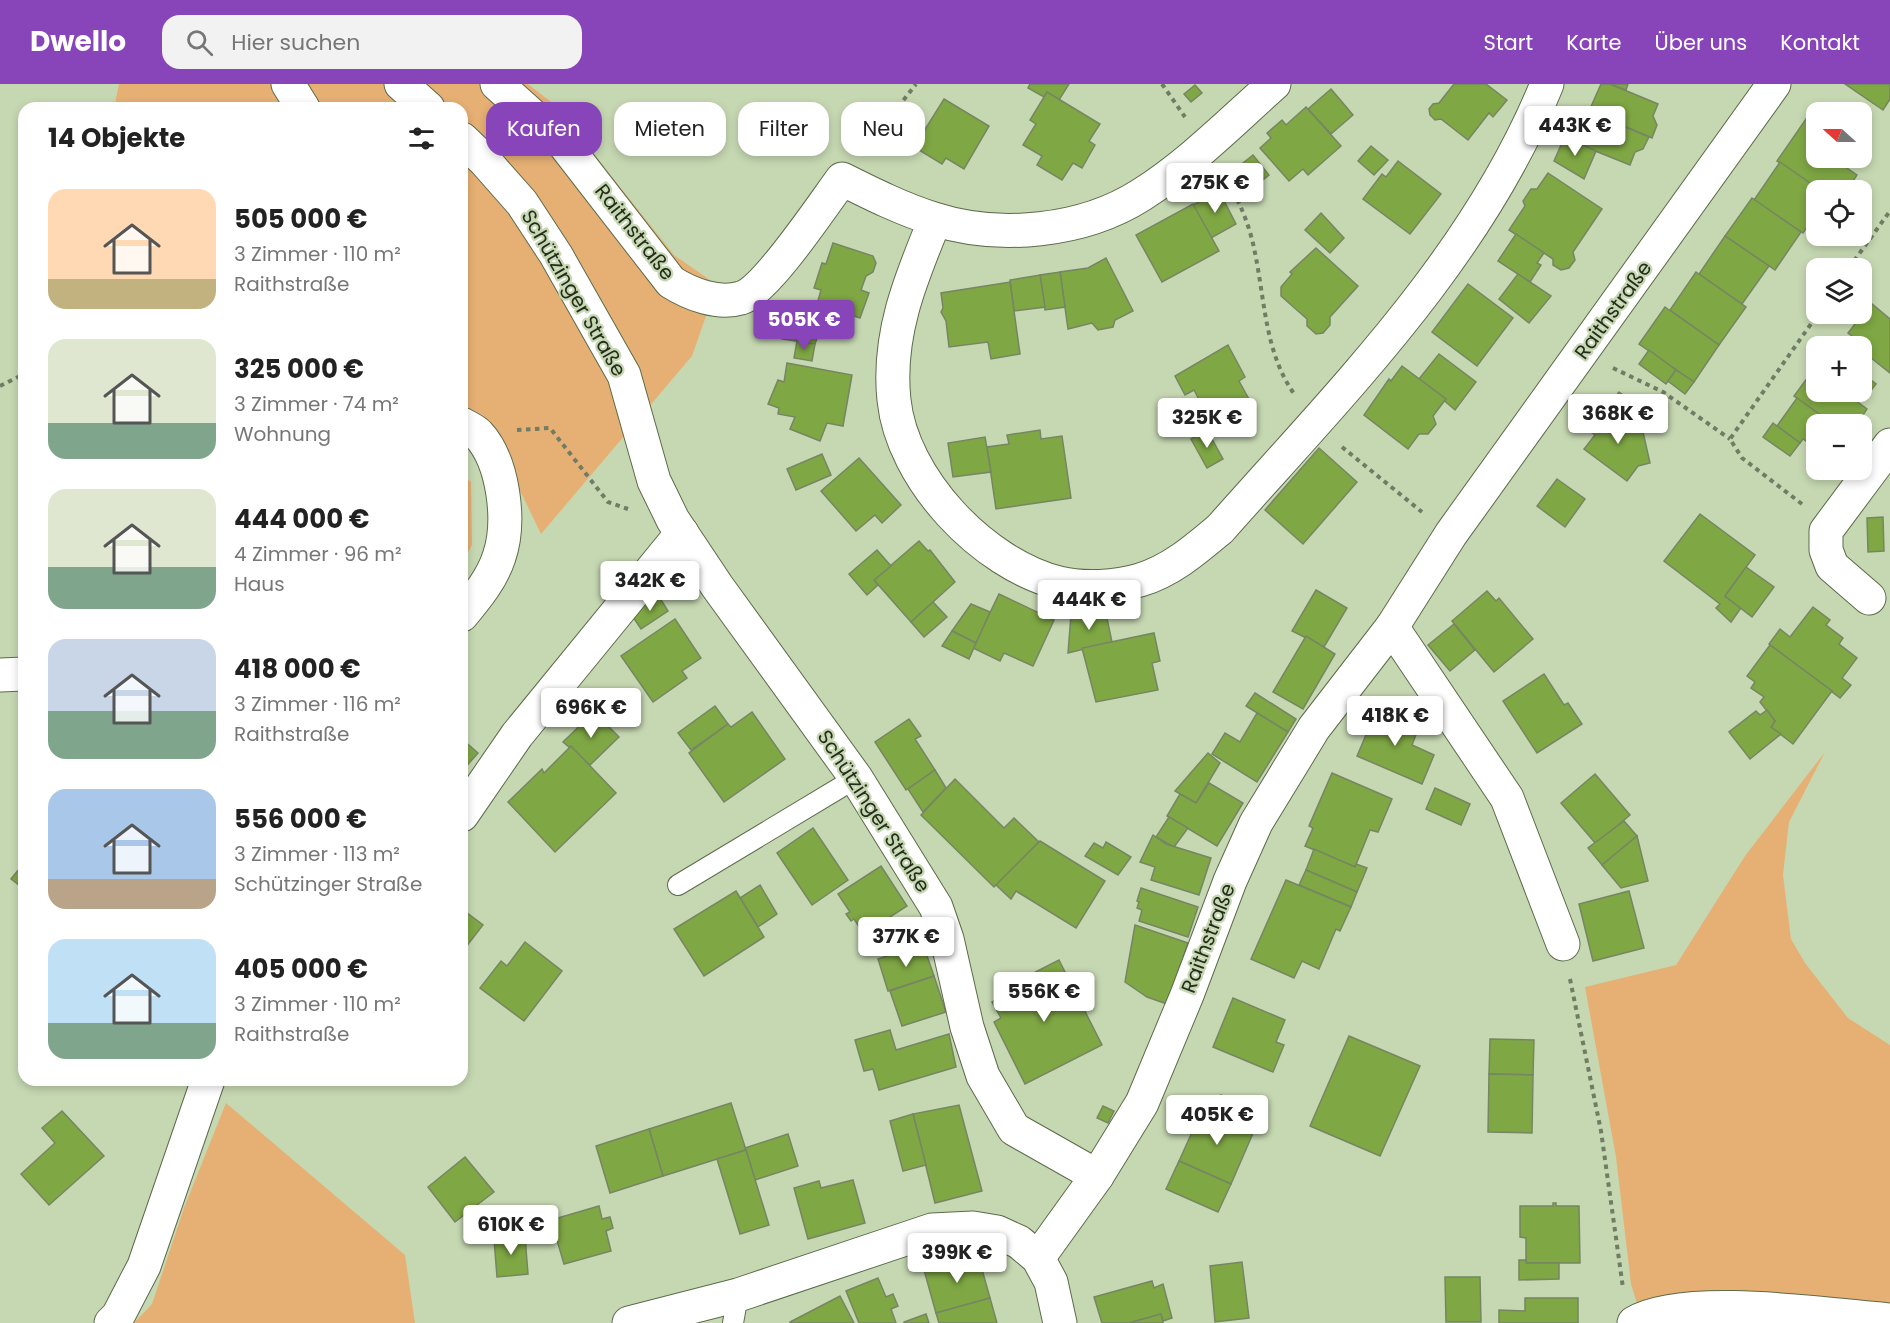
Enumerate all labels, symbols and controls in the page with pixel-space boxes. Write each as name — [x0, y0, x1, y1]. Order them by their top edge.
search box — [162, 15, 582, 69]
text: Dwello — [30, 22, 126, 61]
icon: search — [183, 26, 216, 59]
text: Hier suchen — [231, 27, 360, 58]
text: Start — [1484, 28, 1533, 57]
text: Karte — [1566, 28, 1622, 57]
text: Über uns — [1655, 28, 1747, 57]
text: Kontakt — [1780, 28, 1860, 57]
chip: Kaufen — [486, 102, 602, 156]
chip: Mieten — [614, 102, 726, 156]
chip: Filter — [738, 102, 829, 156]
chip: Neu — [841, 102, 925, 156]
north arrow — [1806, 102, 1872, 168]
map controls — [1806, 102, 1872, 480]
pin: 443K € — [1526, 106, 1624, 157]
text: 443K € — [1538, 111, 1612, 139]
text: 14 Objekte — [48, 120, 185, 156]
icon: filters — [405, 122, 438, 155]
pin: 275K € — [1166, 163, 1264, 214]
text: 275K € — [1180, 168, 1250, 196]
street label: Raithstraße — [588, 178, 682, 286]
button: locate — [1806, 180, 1872, 246]
text: 505 000 € — [234, 201, 367, 237]
street label: Schützinger Straße — [515, 204, 633, 382]
icon: home — [96, 213, 168, 285]
text: 3 Zimmer · 110 m² — [234, 240, 401, 268]
street label: Raithstraße — [1568, 255, 1658, 365]
button: layers — [1806, 258, 1872, 324]
text: Raithstraße — [234, 270, 349, 298]
pin: 505K € — [755, 300, 853, 351]
text: 505K € — [767, 305, 841, 333]
button: + — [1806, 336, 1872, 402]
text: 325 000 € — [234, 351, 364, 387]
icon: home — [96, 363, 168, 435]
text: 3 Zimmer · 74 m² — [234, 390, 399, 418]
pin: 368K € — [1569, 394, 1667, 445]
pin: 325K € — [1158, 398, 1256, 449]
text: 368K € — [1582, 399, 1654, 427]
text: 325K € — [1172, 403, 1242, 431]
button: − — [1806, 414, 1872, 480]
text: Wohnung — [234, 420, 331, 448]
text: 444 000 € — [234, 501, 369, 537]
icon: home — [96, 513, 168, 585]
text: 4 Zimmer · 96 m² — [234, 540, 401, 568]
pin: 342K € — [601, 561, 699, 612]
text: 342K € — [614, 566, 686, 594]
text: Haus — [234, 570, 285, 598]
pin: 444K € — [1040, 580, 1138, 631]
text: 444K € — [1052, 585, 1126, 613]
text: 418 000 € — [234, 651, 361, 687]
icon: home — [96, 663, 168, 735]
pin: 696K € — [542, 688, 640, 739]
text: 3 Zimmer · 116 m² — [234, 690, 401, 718]
text: 696K € — [555, 693, 627, 721]
pin: 418K € — [1346, 696, 1444, 747]
text: 418K € — [1361, 701, 1429, 729]
text: Raithstraße — [234, 720, 349, 748]
street label: Schützinger Straße — [811, 724, 937, 898]
text: 556 000 € — [234, 801, 367, 837]
icon: home — [96, 813, 168, 885]
text: 3 Zimmer · 113 m² — [234, 840, 400, 868]
text: Schützinger Straße — [234, 870, 422, 898]
street label: Raithstraße — [1174, 879, 1242, 997]
pin: 377K € — [857, 917, 955, 968]
text: 377K € — [872, 922, 940, 950]
text: 405 000 € — [234, 951, 368, 987]
icon: home — [96, 963, 168, 1035]
pin: 556K € — [995, 972, 1093, 1023]
text: 556K € — [1008, 977, 1080, 1005]
text: 3 Zimmer · 110 m² — [234, 990, 401, 1018]
text: Raithstraße — [234, 1020, 349, 1048]
pin: 405K € — [1168, 1095, 1266, 1146]
text: 405K € — [1180, 1100, 1254, 1128]
pin: 610K € — [462, 1205, 560, 1256]
text: 610K € — [477, 1210, 545, 1238]
pin: 399K € — [908, 1233, 1006, 1284]
text: 399K € — [922, 1238, 992, 1266]

